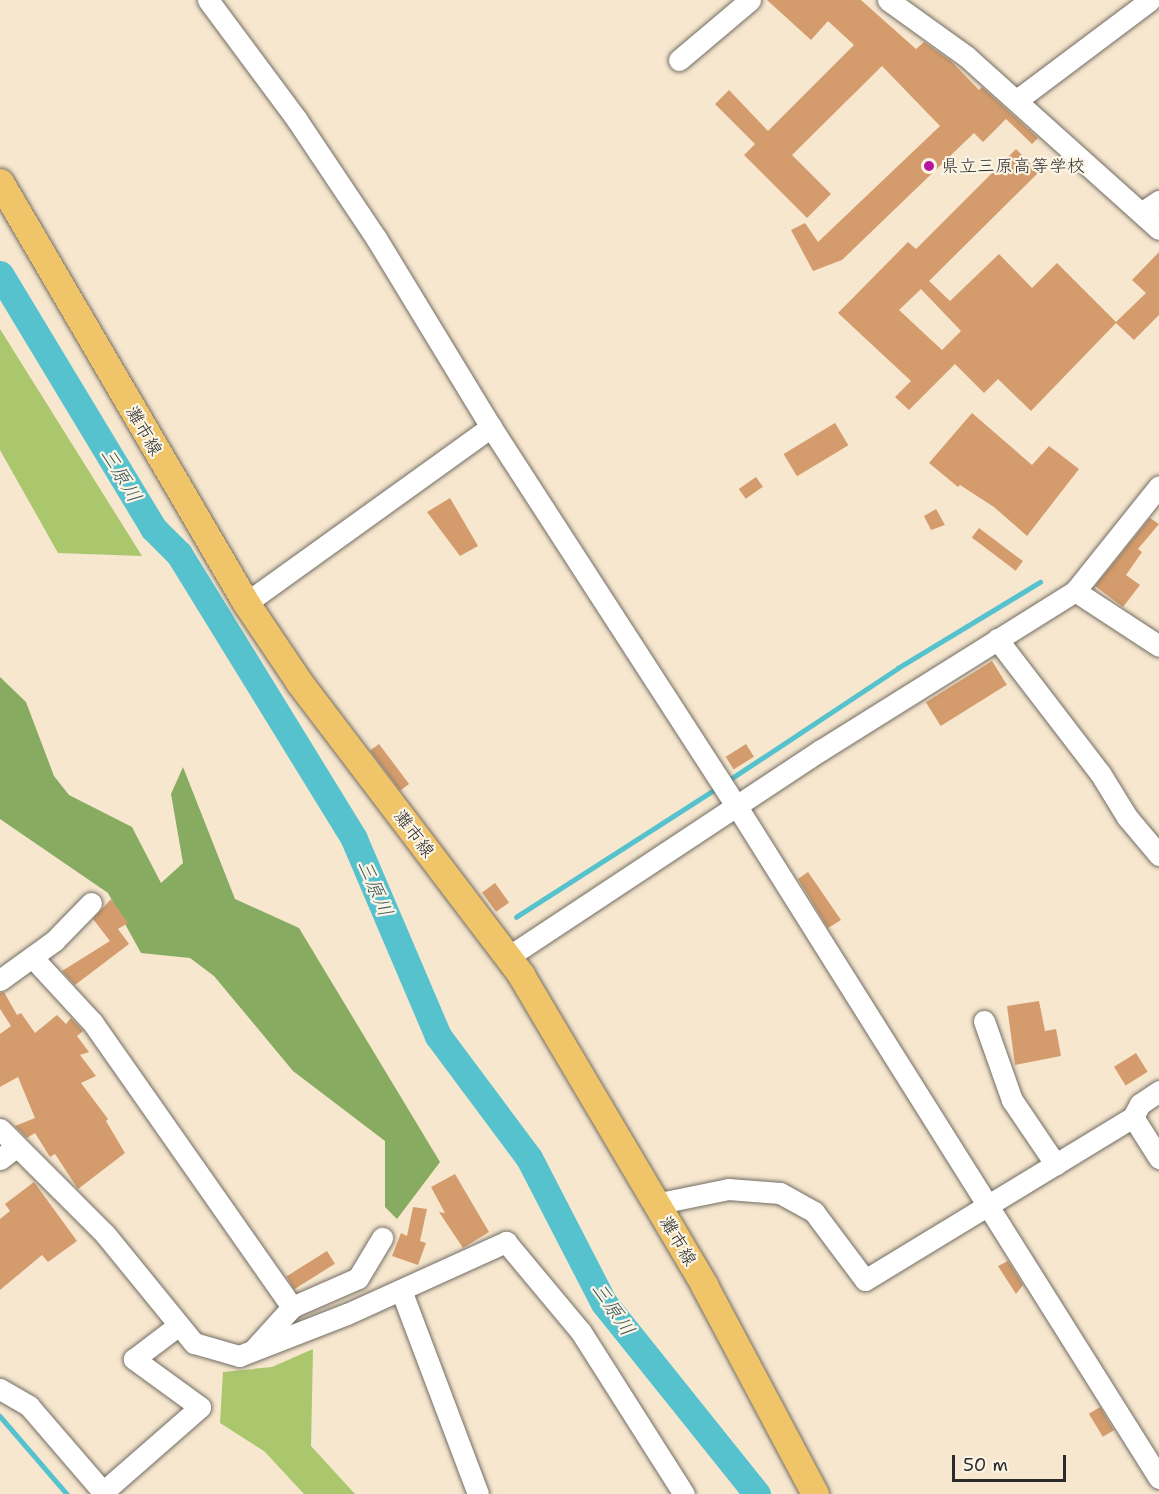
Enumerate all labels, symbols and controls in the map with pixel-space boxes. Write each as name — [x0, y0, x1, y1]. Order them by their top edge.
place label: 県立三原高等学校 — [941, 155, 1085, 177]
marker: 県立三原高等学校 — [922, 159, 936, 173]
street label: 灘市線 — [121, 402, 167, 460]
water label: 三原川 — [95, 443, 147, 507]
street label: 灘市線 — [389, 806, 439, 862]
water label: 三原川 — [352, 856, 398, 920]
street label: 灘市線 — [655, 1212, 701, 1270]
water label: 三原川 — [586, 1277, 640, 1341]
scale bar — [955, 1443, 1069, 1481]
text: 50 m — [963, 1453, 1008, 1477]

